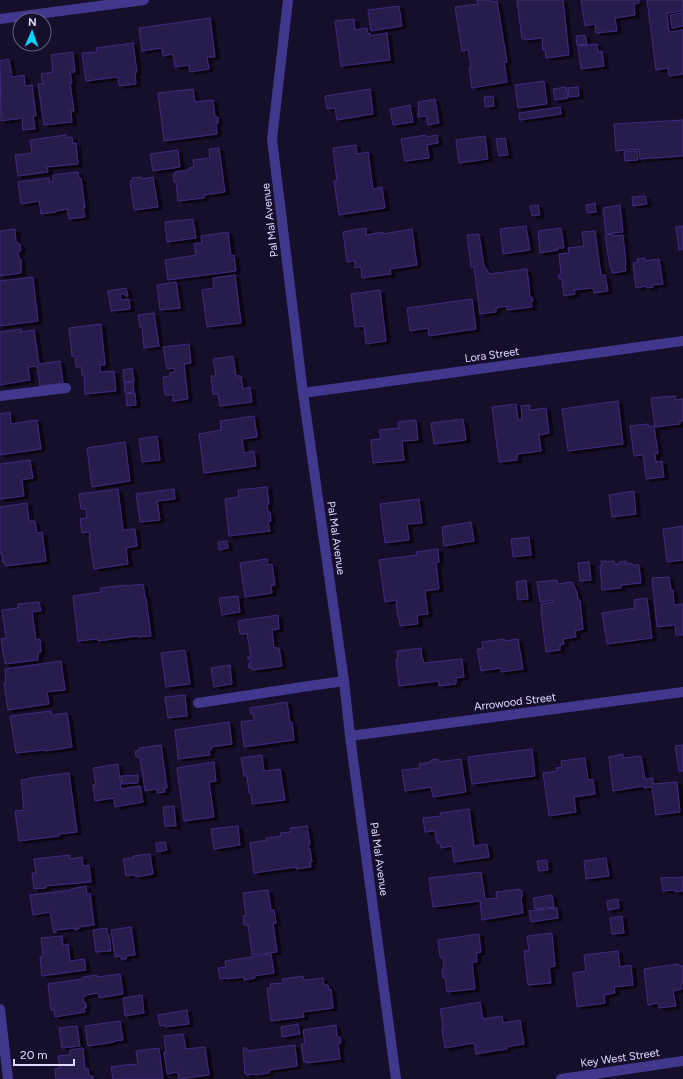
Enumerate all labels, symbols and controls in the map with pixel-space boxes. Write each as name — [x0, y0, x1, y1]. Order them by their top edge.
north arrow — [12, 12, 52, 52]
text: N — [28, 16, 37, 29]
street label: Pal Mal Avenue — [259, 182, 281, 258]
street label: Lora Street — [464, 345, 520, 365]
street label: Pal Mal Avenue — [324, 500, 348, 576]
street label: Arrowood Street — [473, 691, 557, 713]
street label: Pal Mal Avenue — [367, 821, 391, 897]
scale bar — [14, 1041, 74, 1067]
street label: Key West Street — [580, 1046, 660, 1070]
text: 20 m — [20, 1048, 48, 1062]

